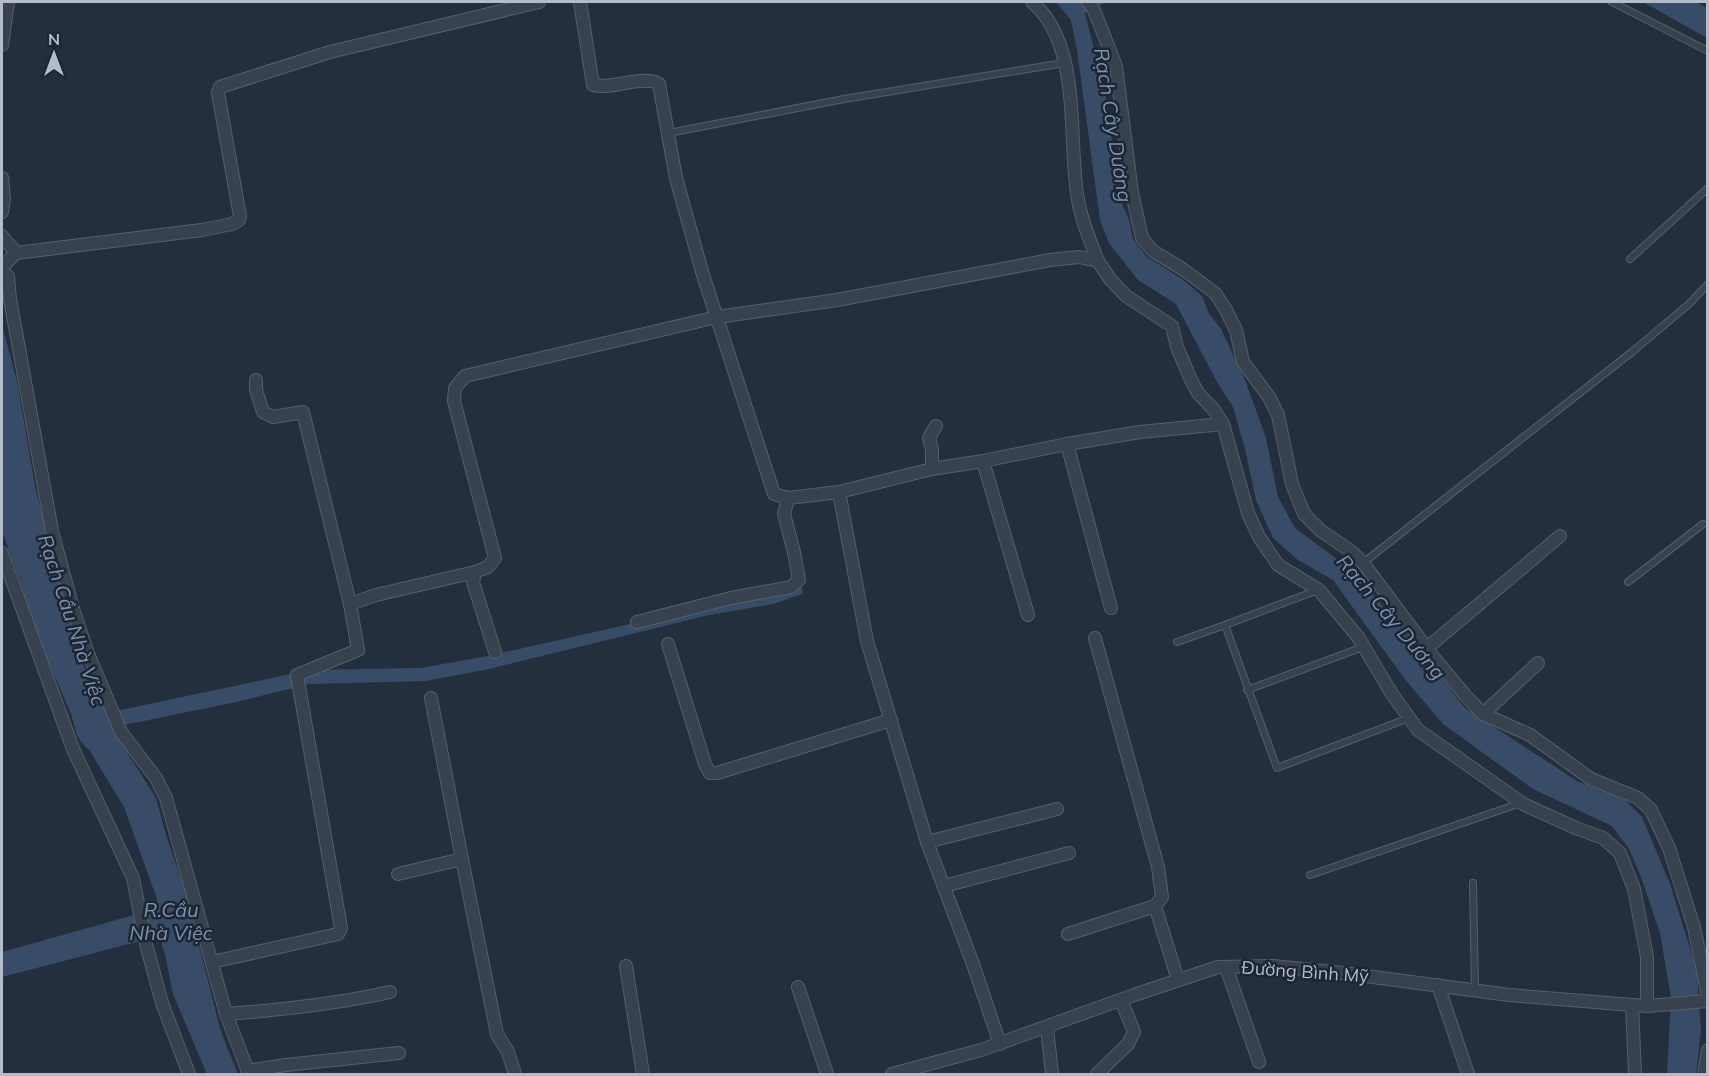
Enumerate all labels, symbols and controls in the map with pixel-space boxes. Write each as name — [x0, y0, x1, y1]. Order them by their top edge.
north arrow — [24, 24, 84, 84]
text: N — [48, 29, 60, 49]
water label: Rạch Cây Dương — [1089, 46, 1138, 204]
water label: Rạch Cầu Nhà Việc — [33, 531, 112, 709]
water label: Rạch Cây Dương — [1332, 549, 1451, 684]
water label: R.Cầu Nhà Việc — [129, 897, 213, 945]
street label: Đường Bình Mỹ — [1241, 956, 1370, 987]

